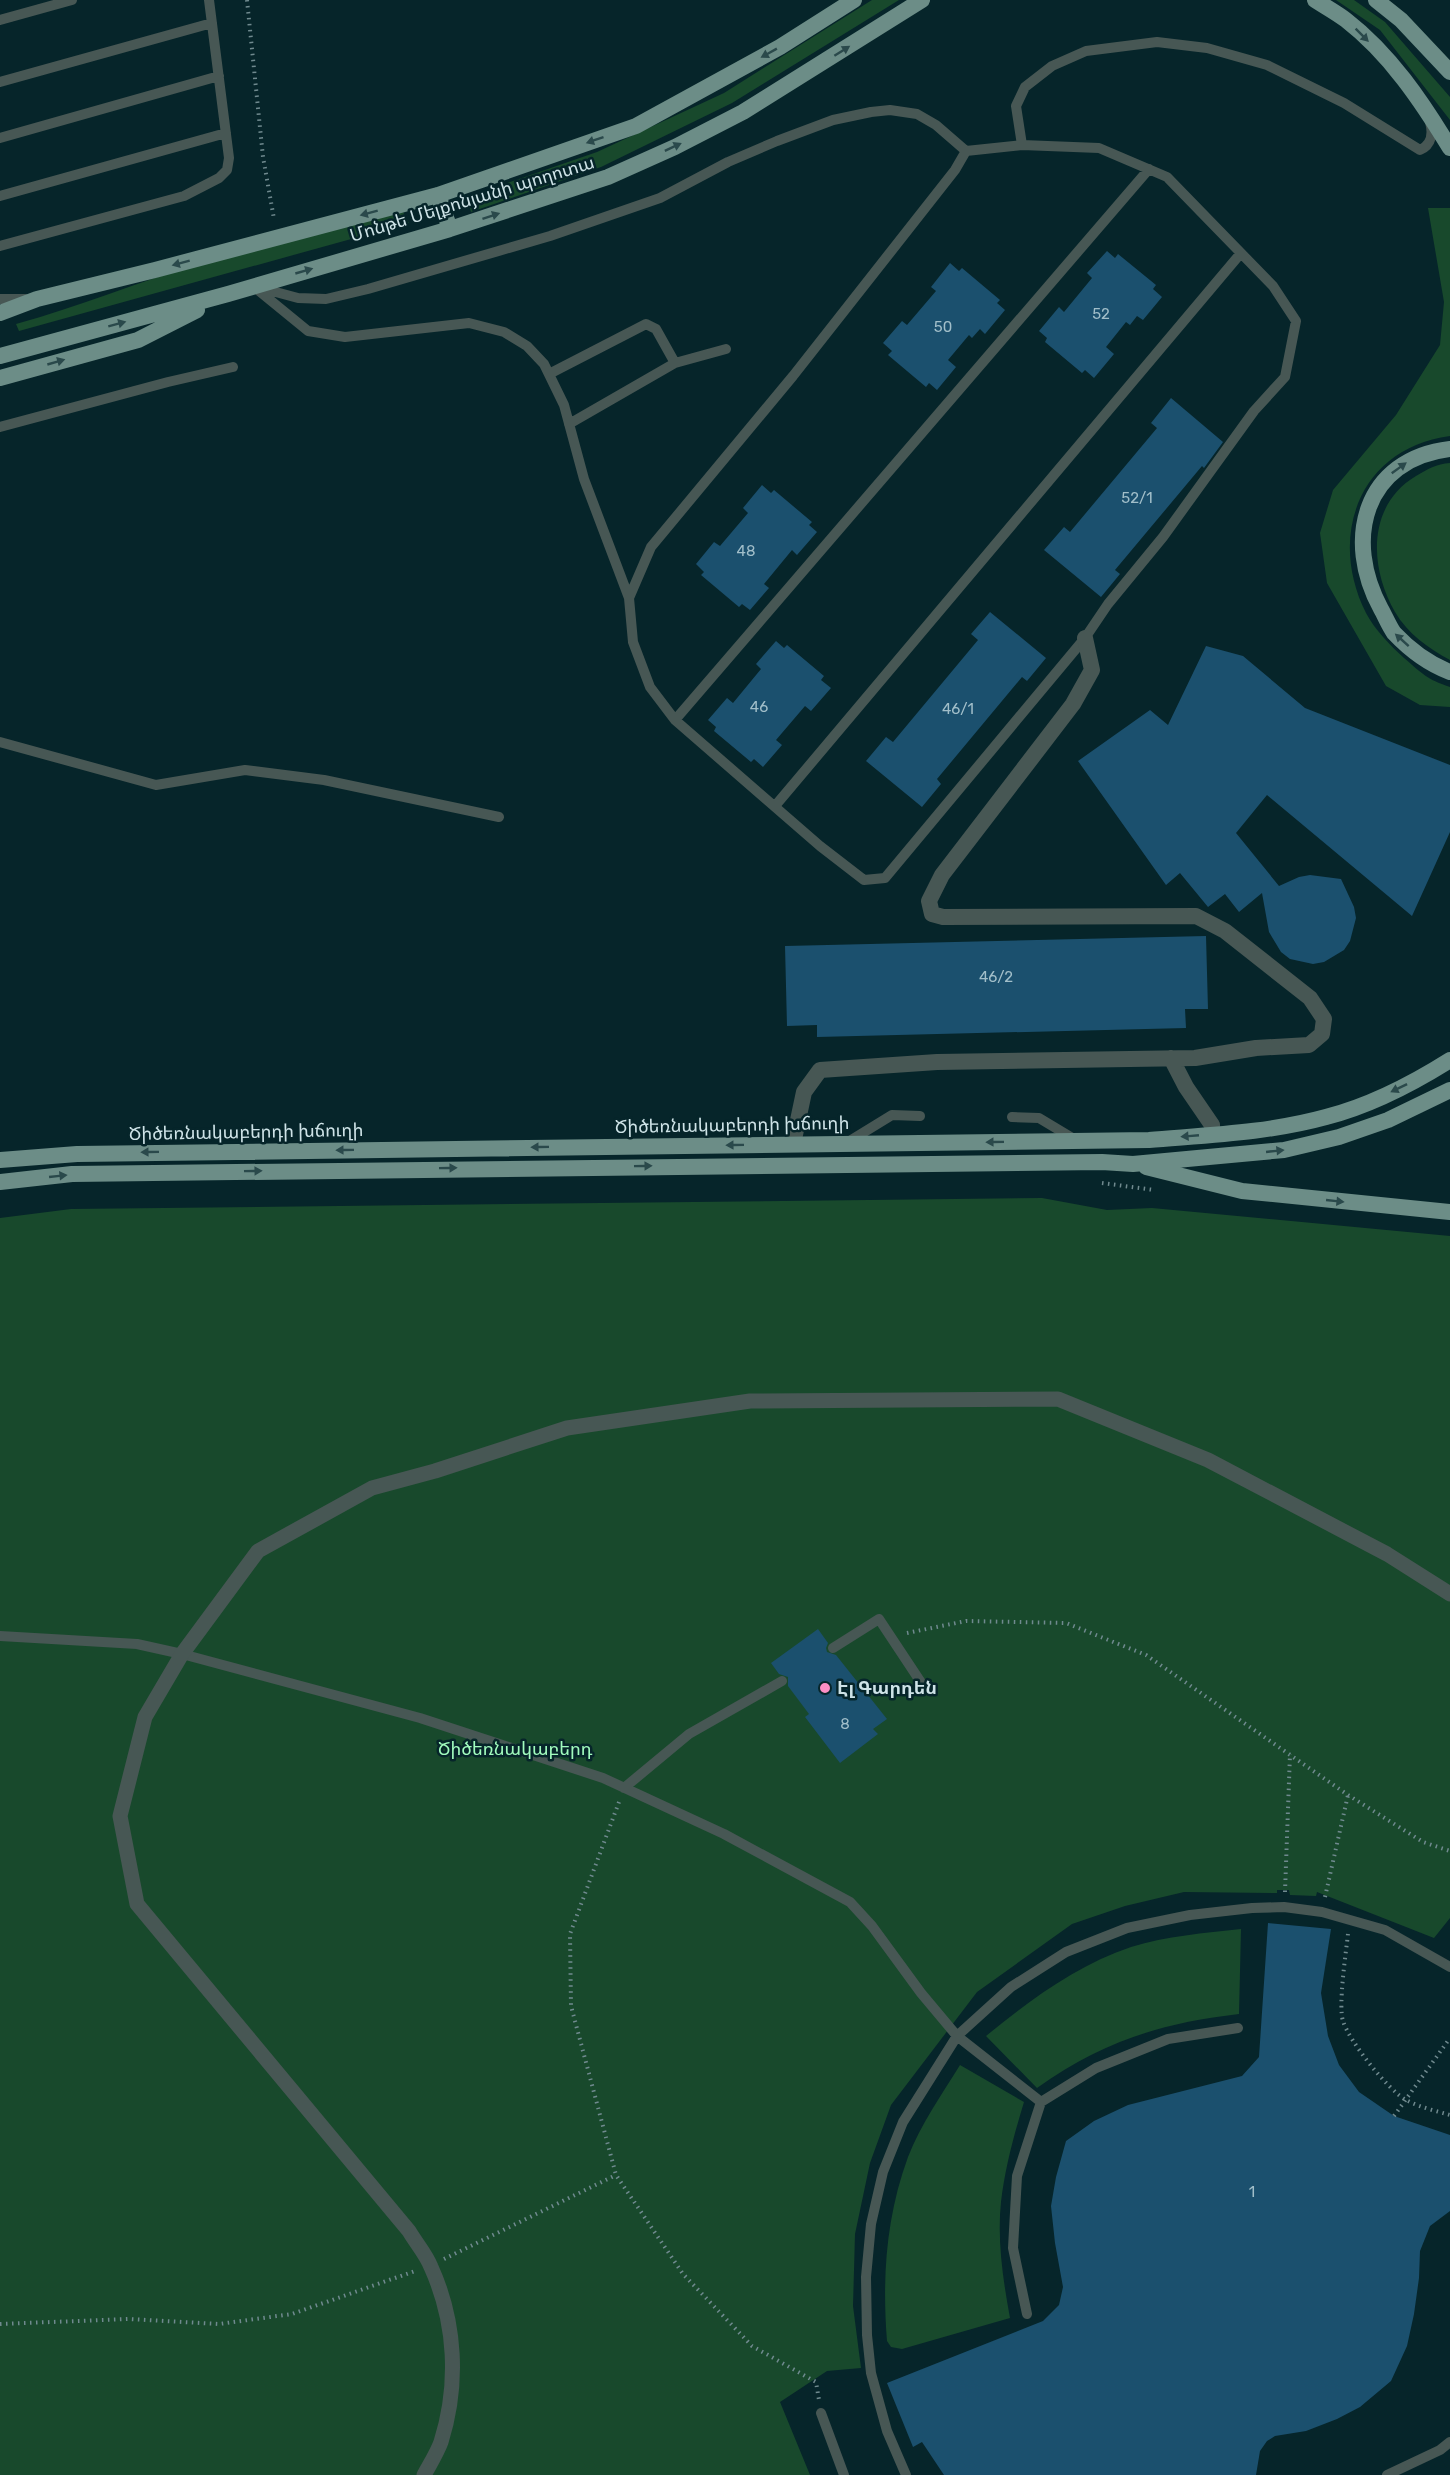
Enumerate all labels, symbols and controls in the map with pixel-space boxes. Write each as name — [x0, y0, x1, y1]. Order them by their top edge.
one-way arrow — [1354, 28, 1369, 42]
one-way arrow — [834, 45, 851, 56]
one-way arrow — [760, 48, 777, 58]
one-way arrow — [586, 136, 604, 146]
one-way arrow — [665, 143, 682, 152]
street label: Մոնթե Մելքոնյանի պողոտա — [347, 151, 597, 247]
one-way arrow — [360, 209, 378, 218]
one-way arrow — [482, 210, 500, 220]
one-way arrow — [172, 259, 190, 269]
one-way arrow — [295, 266, 313, 275]
house number: 52 — [1092, 305, 1110, 323]
one-way arrow — [108, 318, 126, 328]
house number: 50 — [934, 318, 952, 336]
one-way arrow — [47, 357, 65, 366]
one-way arrow — [1391, 462, 1407, 474]
house number: 52/1 — [1121, 489, 1153, 507]
house number: 48 — [737, 542, 755, 560]
one-way arrow — [1395, 634, 1410, 647]
house number: 46 — [750, 698, 768, 716]
house number: 46/1 — [942, 700, 974, 718]
house number: 46/2 — [979, 968, 1013, 986]
one-way arrow — [1390, 1083, 1407, 1092]
street label: Ծիծեռնակաբերդի խճուղի — [614, 1112, 850, 1138]
street label: Ծիծեռնակաբերդի խճուղի — [128, 1119, 364, 1145]
one-way arrow — [1180, 1131, 1199, 1141]
one-way arrow — [986, 1137, 1005, 1146]
one-way arrow — [725, 1140, 744, 1150]
one-way arrow — [530, 1142, 549, 1152]
one-way arrow — [335, 1145, 354, 1154]
one-way arrow — [1266, 1146, 1285, 1155]
one-way arrow — [140, 1148, 159, 1157]
one-way arrow — [634, 1161, 653, 1171]
one-way arrow — [439, 1163, 458, 1173]
one-way arrow — [244, 1166, 263, 1176]
one-way arrow — [49, 1171, 68, 1180]
one-way arrow — [1325, 1196, 1344, 1206]
place label: Էլ Գարդեն — [837, 1677, 937, 1699]
marker: Էլ Գարդեն — [818, 1681, 832, 1695]
house number: 8 — [840, 1715, 850, 1733]
park label: Ծիծեռնակաբերդ — [438, 1738, 593, 1760]
house number: 1 — [1249, 2183, 1255, 2201]

